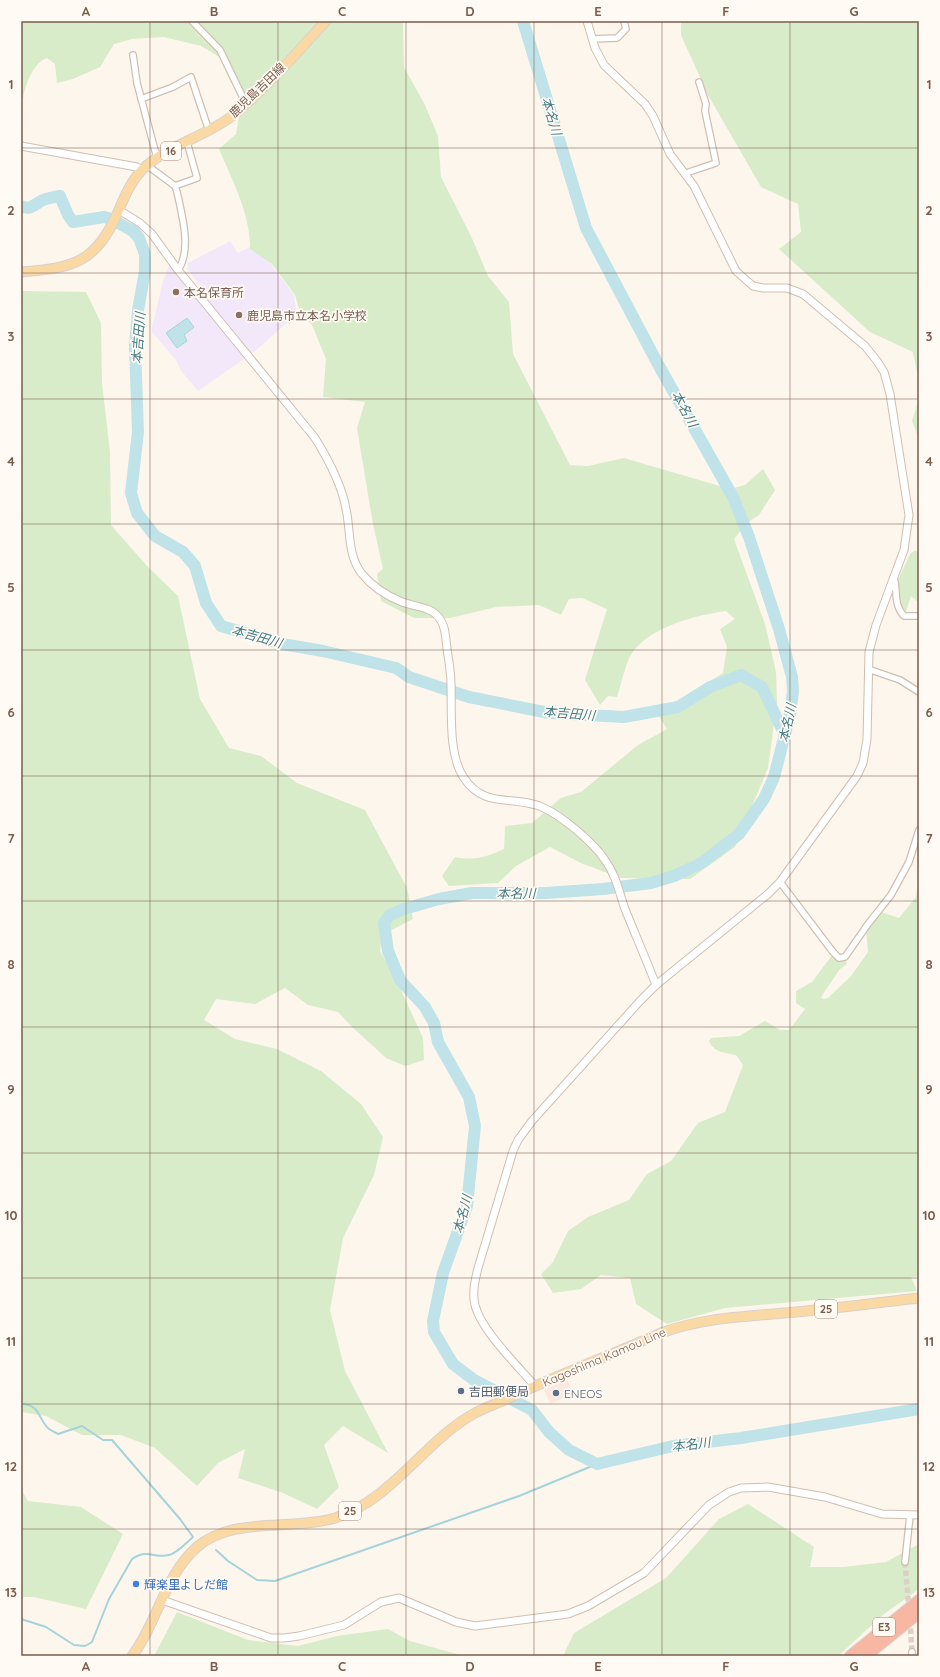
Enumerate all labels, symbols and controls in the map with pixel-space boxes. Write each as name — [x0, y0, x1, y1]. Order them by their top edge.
text: A — [82, 3, 91, 19]
text: B — [210, 3, 218, 19]
text: C — [338, 3, 346, 19]
text: D — [465, 3, 475, 19]
text: E — [594, 3, 602, 19]
text: F — [722, 3, 730, 19]
text: G — [849, 3, 859, 19]
street label: 鹿児島吉田線 — [226, 60, 288, 120]
text: 1 — [8, 76, 14, 92]
text: 1 — [926, 76, 932, 92]
water label: 本名川 — [539, 95, 566, 139]
road number: 16 — [161, 142, 181, 160]
text: 2 — [7, 202, 15, 218]
text: 2 — [925, 202, 933, 218]
place label: 本名保育所 — [184, 285, 244, 300]
marker: 本名保育所 — [171, 287, 181, 297]
place label: 鹿児島市立本名小学校 — [247, 308, 367, 323]
water label: 本吉田川 — [128, 310, 148, 365]
marker: 鹿児島市立本名小学校 — [234, 310, 244, 320]
text: 3 — [8, 328, 15, 344]
text: 3 — [926, 328, 933, 344]
water label: 本名川 — [669, 388, 702, 432]
text: 4 — [7, 453, 15, 469]
text: 4 — [925, 453, 933, 469]
text: 5 — [7, 579, 15, 595]
text: 5 — [925, 579, 933, 595]
water label: 本吉田川 — [230, 621, 286, 651]
water label: 本名川 — [775, 700, 799, 744]
water label: 本吉田川 — [542, 703, 598, 723]
text: 6 — [7, 704, 15, 720]
text: 6 — [925, 704, 933, 720]
text: 7 — [7, 830, 15, 846]
text: 7 — [925, 830, 933, 846]
water label: 本名川 — [496, 885, 537, 901]
text: 8 — [7, 956, 15, 972]
text: 8 — [925, 956, 933, 972]
text: 9 — [7, 1081, 15, 1097]
text: 9 — [925, 1081, 933, 1097]
water label: 本名川 — [449, 1191, 475, 1235]
text: 10 — [4, 1207, 18, 1223]
text: 10 — [922, 1207, 936, 1223]
road number: 25 — [815, 1300, 837, 1318]
street label: Kagoshima Kamou Line — [540, 1324, 668, 1390]
text: 11 — [6, 1333, 16, 1349]
text: 11 — [924, 1333, 934, 1349]
place label: 吉田郵便局 — [469, 1384, 529, 1399]
marker: 吉田郵便局 — [456, 1386, 466, 1396]
place label: ENEOS — [564, 1386, 603, 1401]
marker: ENEOS — [551, 1388, 561, 1398]
water label: 本名川 — [671, 1433, 713, 1454]
text: 12 — [5, 1458, 17, 1474]
text: 12 — [923, 1458, 935, 1474]
road number: 25 — [339, 1502, 361, 1520]
place label: 輝楽里よしだ館 — [144, 1577, 228, 1592]
marker: 輝楽里よしだ館 — [131, 1579, 141, 1589]
text: 13 — [5, 1584, 17, 1600]
text: 13 — [923, 1584, 935, 1600]
road number: E3 — [873, 1618, 895, 1636]
text: A — [82, 1658, 91, 1674]
text: B — [210, 1658, 218, 1674]
text: C — [338, 1658, 346, 1674]
text: D — [465, 1658, 475, 1674]
text: E — [594, 1658, 602, 1674]
text: F — [722, 1658, 730, 1674]
text: G — [849, 1658, 859, 1674]

